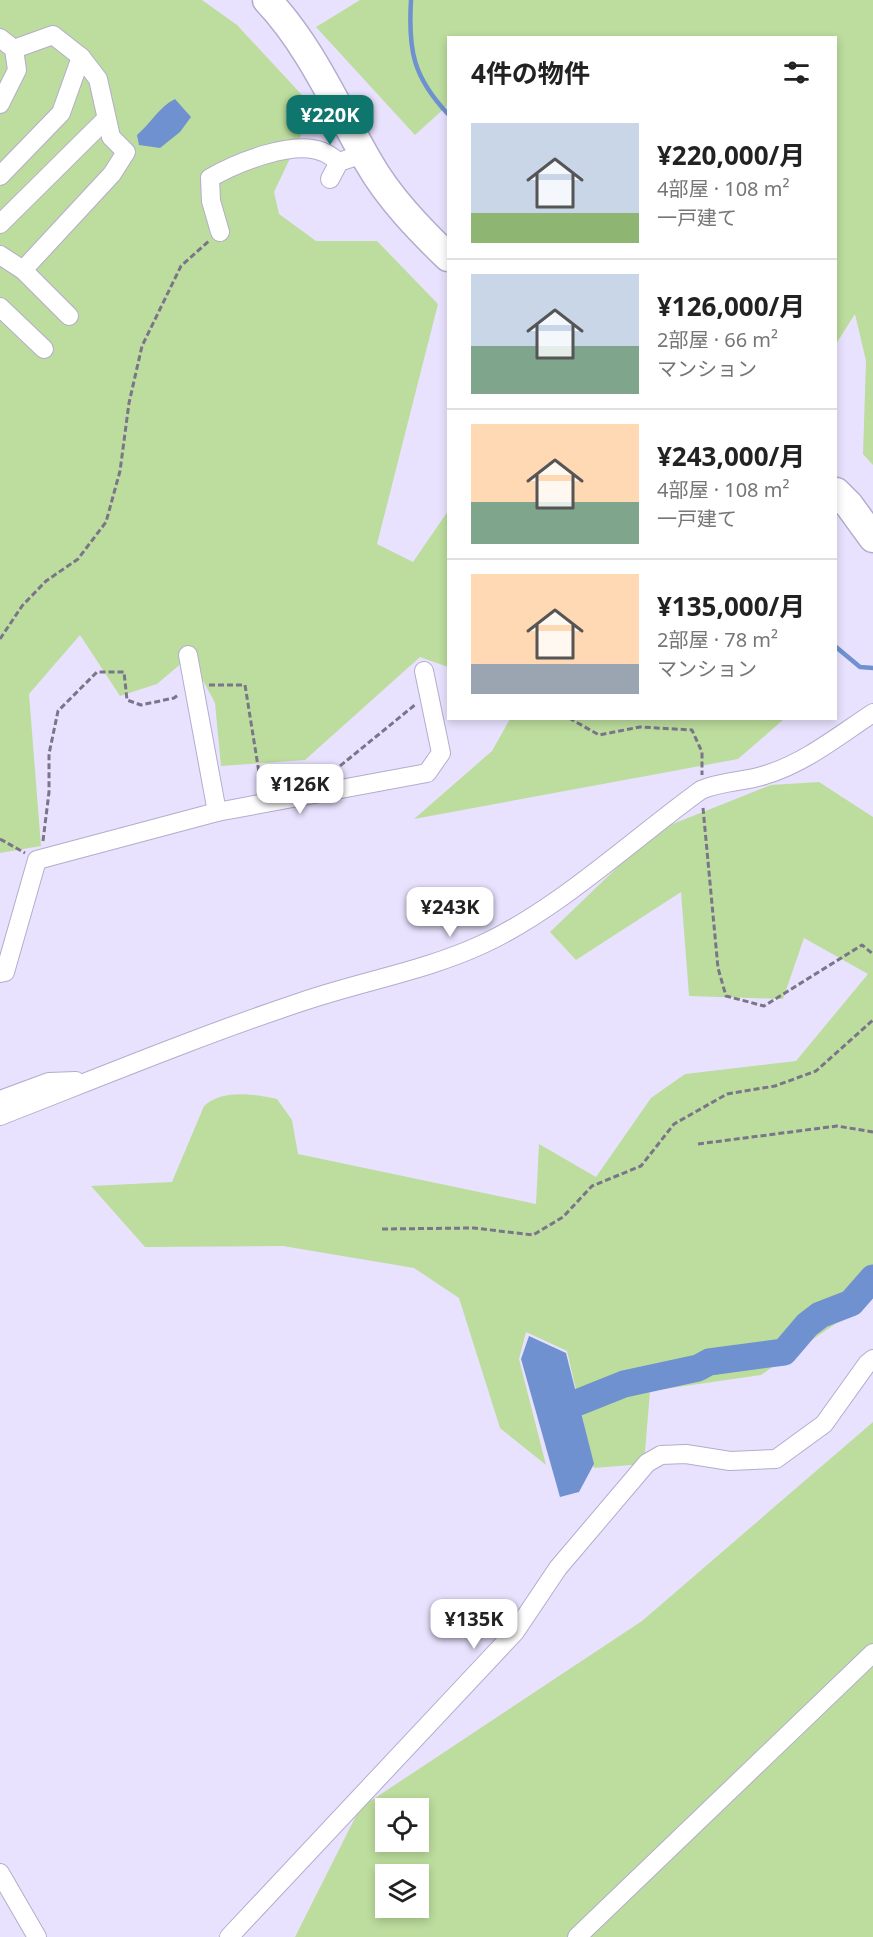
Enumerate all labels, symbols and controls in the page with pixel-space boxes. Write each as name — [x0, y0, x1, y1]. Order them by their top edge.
text: 4件の物件 — [471, 55, 590, 91]
icon: filters — [780, 56, 813, 89]
pin: ¥220K — [288, 95, 372, 146]
text: ¥220K — [300, 101, 360, 128]
text: ¥220,000/月 — [657, 137, 805, 173]
icon: home — [519, 147, 591, 219]
text: 4部屋 · 108 m² — [657, 175, 789, 202]
text: 一戸建て — [657, 204, 737, 231]
text: ¥126,000/月 — [657, 288, 805, 324]
icon: home — [519, 298, 591, 370]
text: 2部屋 · 66 m² — [657, 326, 778, 353]
text: マンション — [657, 355, 757, 382]
text: ¥243,000/月 — [657, 438, 805, 474]
icon: home — [519, 448, 591, 520]
text: 4部屋 · 108 m² — [657, 476, 789, 503]
text: 一戸建て — [657, 505, 737, 532]
text: ¥135,000/月 — [657, 588, 805, 624]
icon: home — [519, 598, 591, 670]
text: 2部屋 · 78 m² — [657, 626, 778, 653]
text: マンション — [657, 655, 757, 682]
pin: ¥126K — [258, 764, 342, 815]
text: ¥126K — [270, 770, 330, 797]
pin: ¥243K — [408, 887, 492, 938]
text: ¥243K — [420, 893, 480, 920]
pin: ¥135K — [432, 1599, 516, 1650]
text: ¥135K — [444, 1605, 504, 1632]
map controls — [375, 1798, 429, 1918]
button: locate — [375, 1798, 429, 1852]
button: layers — [375, 1864, 429, 1918]

